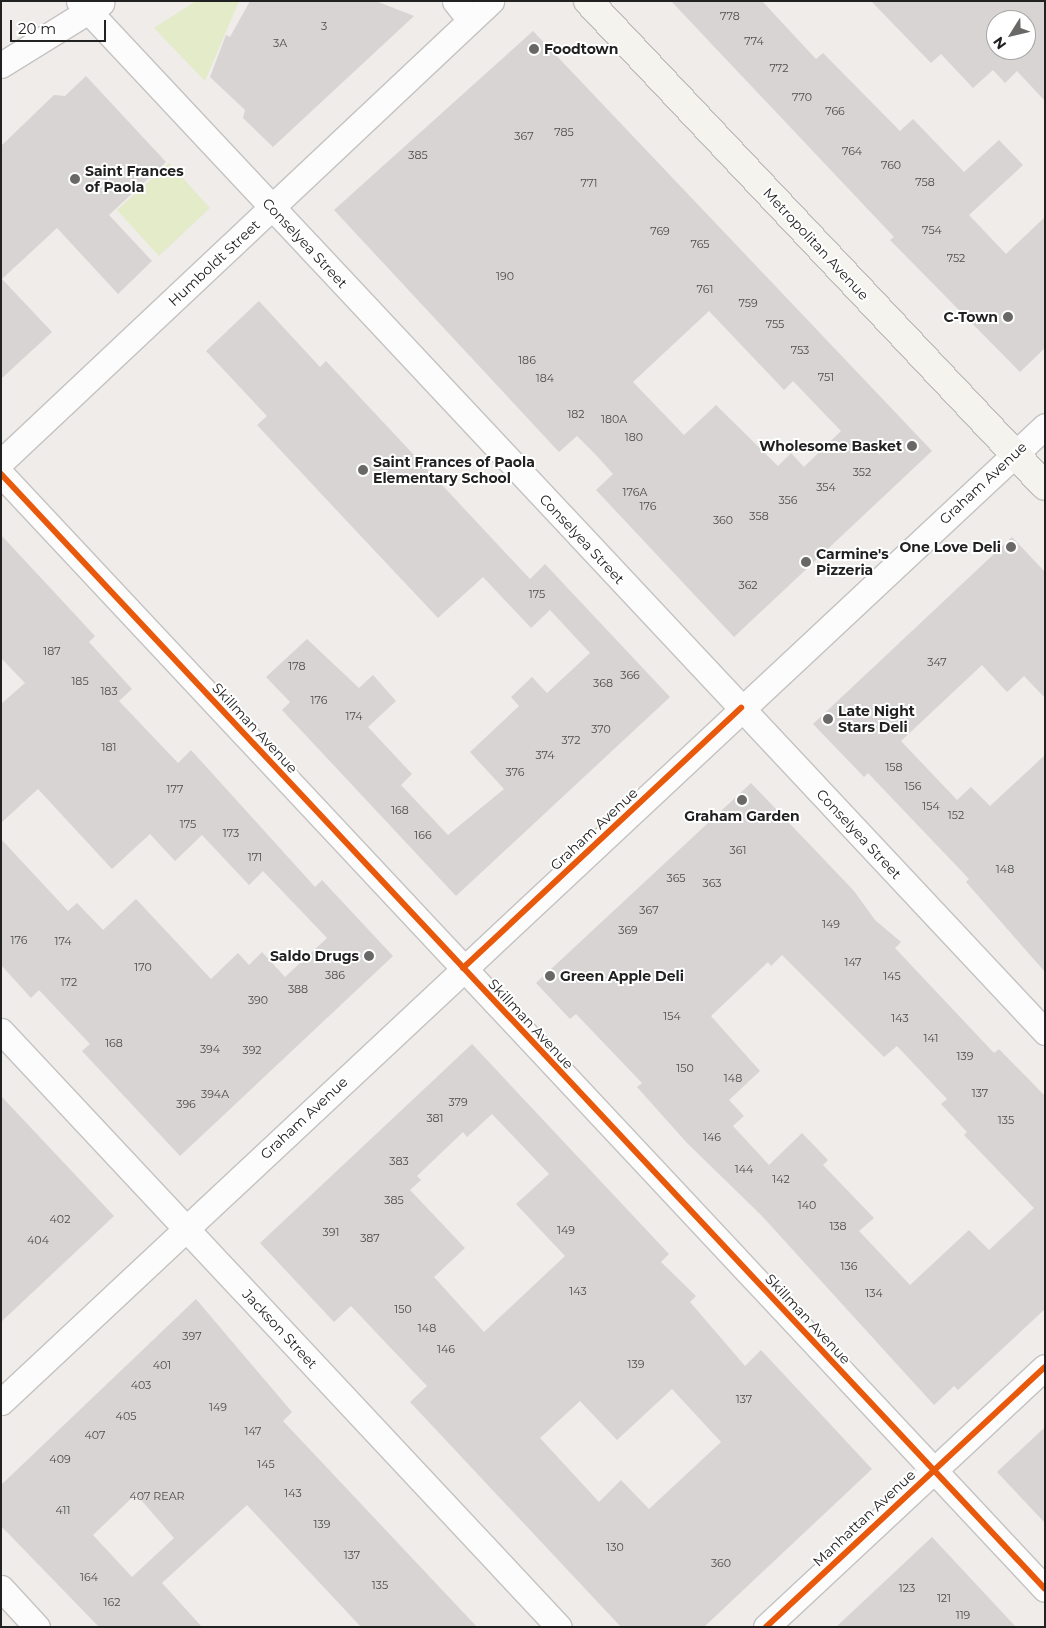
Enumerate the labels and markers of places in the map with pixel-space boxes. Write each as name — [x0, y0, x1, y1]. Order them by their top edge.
place label: Foodtown — [544, 41, 618, 57]
marker: Foodtown — [528, 43, 540, 55]
place label: Saint Frances of Paola — [85, 163, 184, 196]
marker: Saint Frances of Paola — [69, 173, 81, 185]
place label: C-Town — [943, 309, 998, 325]
marker: C-Town — [1002, 311, 1014, 323]
place label: Wholesome Basket — [759, 438, 902, 454]
marker: Wholesome Basket — [906, 440, 918, 452]
place label: Saint Frances of Paola Elementary School — [373, 454, 535, 487]
marker: Saint Frances of Paola Elementary School — [357, 464, 369, 476]
place label: One Love Deli — [900, 539, 1001, 555]
marker: One Love Deli — [1005, 541, 1017, 553]
place label: Carmine's Pizzeria — [816, 546, 889, 578]
marker: Carmine's Pizzeria — [800, 556, 812, 568]
place label: Late Night Stars Deli — [838, 703, 915, 736]
marker: Late Night Stars Deli — [822, 713, 834, 725]
marker: Graham Garden — [736, 794, 748, 806]
place label: Graham Garden — [684, 808, 800, 824]
place label: Saldo Drugs — [270, 948, 359, 964]
marker: Saldo Drugs — [363, 950, 375, 962]
place label: Green Apple Deli — [560, 968, 684, 984]
marker: Green Apple Deli — [544, 970, 556, 982]

